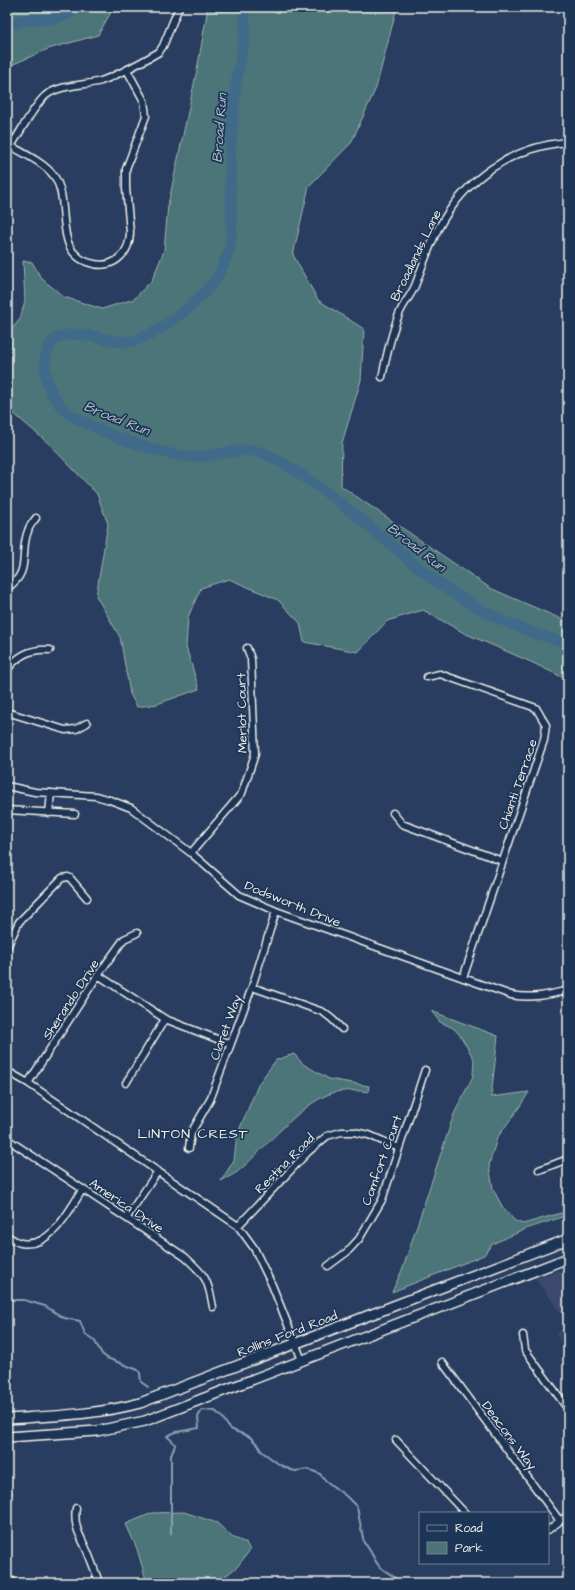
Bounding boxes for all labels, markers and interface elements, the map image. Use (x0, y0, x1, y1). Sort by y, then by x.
water label: Broad Run (208, 92, 232, 163)
street label: Broadlands Lane (386, 207, 446, 304)
water label: Broad Run (81, 397, 154, 442)
water label: Broad Run (383, 518, 451, 578)
street label: Merlot Court (232, 672, 252, 753)
street label: Chianti Terrace (494, 737, 542, 832)
street label: Dodsworth Drive (242, 876, 343, 931)
street label: Sherando Drive (38, 956, 104, 1043)
street label: Claret Way (206, 992, 247, 1063)
street label: Comfort Court (357, 1112, 407, 1208)
district label: LINTON CREST (138, 1124, 248, 1144)
street label: Restina Road (251, 1129, 319, 1198)
street label: America Drive (86, 1174, 167, 1237)
street label: Rollins Ford Road (235, 1306, 340, 1361)
street label: Deacons Way (477, 1398, 541, 1474)
legend (419, 1512, 549, 1564)
text: Road (455, 1520, 483, 1537)
text: Park (455, 1540, 483, 1557)

